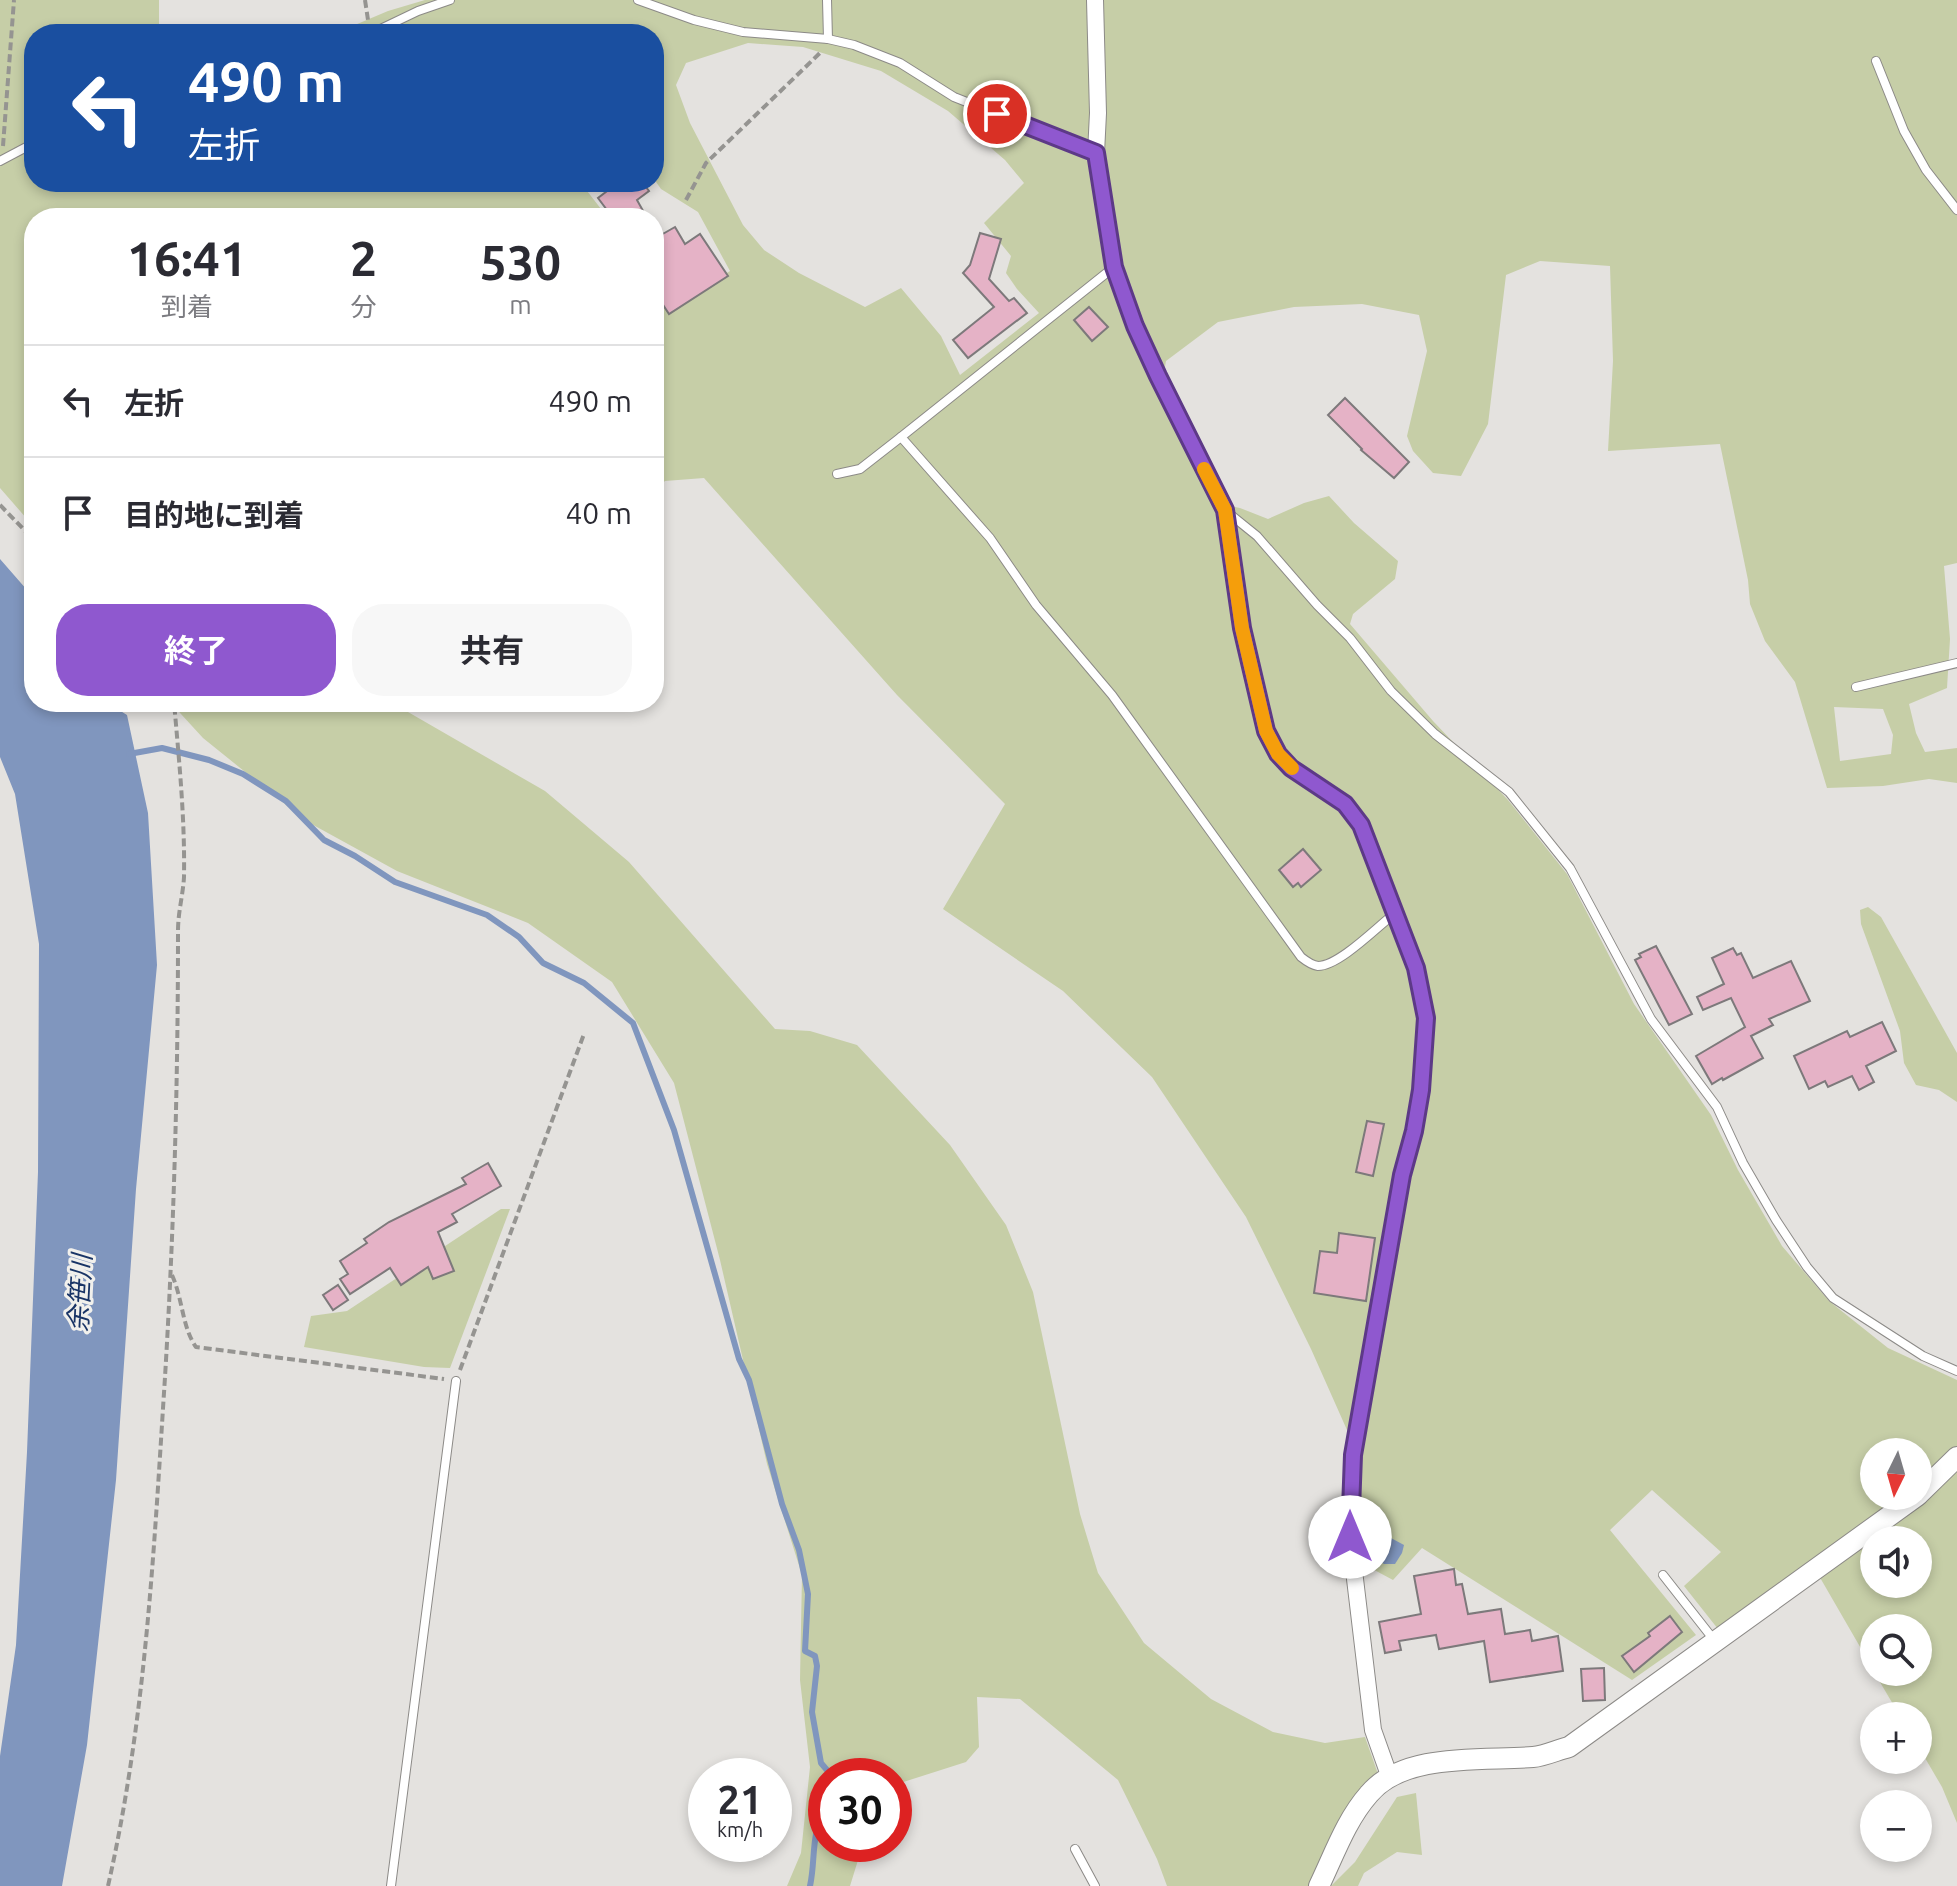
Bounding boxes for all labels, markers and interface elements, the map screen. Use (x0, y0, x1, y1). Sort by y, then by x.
text: 490 m (188, 50, 344, 113)
icon: left (56, 56, 160, 160)
pin (963, 80, 1031, 148)
icon: arrive (975, 92, 1019, 136)
text: 左折 (188, 124, 260, 165)
text: 16:41 (127, 231, 247, 285)
text: 2 (350, 231, 377, 285)
text: 530 (480, 235, 561, 289)
text: m (509, 290, 532, 319)
text: 到着 (161, 292, 213, 321)
text: 分 (350, 292, 376, 321)
icon: left (56, 379, 100, 423)
text: 490 m (548, 384, 632, 418)
text: 左折 (124, 386, 184, 420)
icon: arrive (56, 491, 100, 535)
text: 40 m (565, 496, 632, 530)
text: 目的地に到着 (124, 498, 304, 532)
button: 終了 (56, 604, 336, 696)
button: 共有 (352, 604, 632, 696)
water label: 余笹川 (63, 1250, 96, 1333)
north arrow (1860, 1438, 1932, 1510)
map controls (1860, 1438, 1932, 1862)
position arrow (1308, 1495, 1392, 1579)
button: sound (1860, 1526, 1932, 1598)
button: search (1860, 1614, 1932, 1686)
button: + (1860, 1702, 1932, 1774)
speed limit sign: 30 (808, 1758, 912, 1862)
text: 21 (717, 1777, 763, 1822)
button: − (1860, 1790, 1932, 1862)
text: km/h (717, 1818, 763, 1841)

